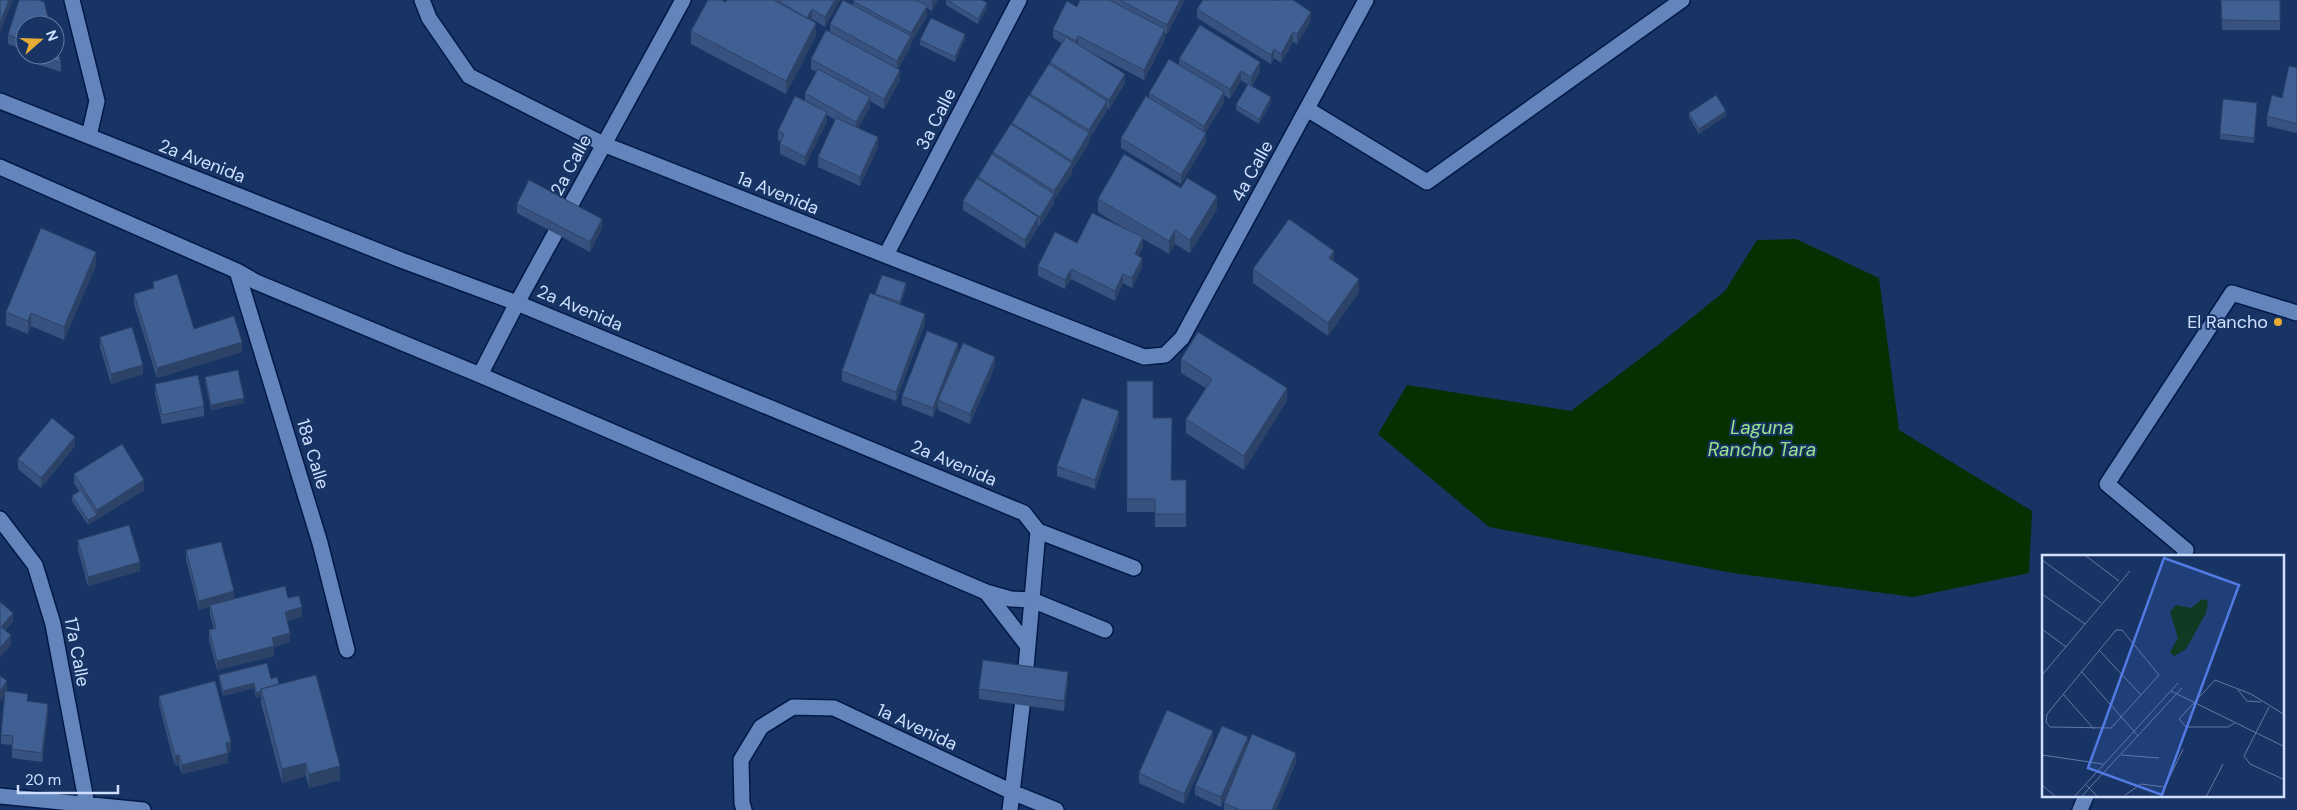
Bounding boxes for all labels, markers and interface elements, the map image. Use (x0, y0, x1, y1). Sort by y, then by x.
north arrow (15, 15, 65, 65)
text: N (42, 28, 62, 43)
street label: 3a Calle (910, 84, 962, 154)
street label: 2a Calle (545, 130, 597, 200)
street label: 2a Avenida (155, 133, 249, 189)
street label: 4a Calle (1225, 136, 1279, 206)
street label: 1a Avenida (734, 166, 822, 220)
street label: 2a Avenida (533, 279, 627, 337)
place label: El Rancho (2187, 310, 2268, 334)
marker: El Rancho (2272, 316, 2284, 328)
water label: Laguna Rancho Tara (1708, 415, 1816, 462)
street label: 18a Calle (291, 416, 335, 492)
street label: 2a Avenida (907, 434, 1001, 492)
inset map (2042, 555, 2284, 798)
street label: 17a Calle (59, 615, 95, 689)
street label: 1a Avenida (873, 698, 961, 756)
scale bar (18, 762, 118, 794)
text: 20 m (25, 770, 61, 790)

